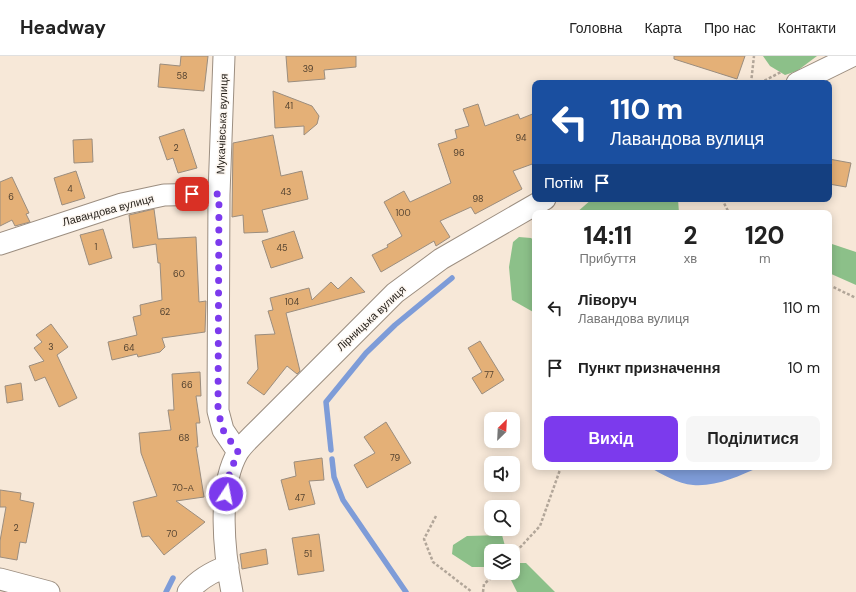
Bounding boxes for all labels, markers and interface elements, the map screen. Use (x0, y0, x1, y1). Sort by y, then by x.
text: Headway (20, 15, 106, 40)
text: Головна (569, 19, 622, 37)
text: Карта (644, 19, 682, 37)
text: Про нас (704, 19, 756, 37)
text: Контакти (778, 19, 836, 37)
house number: 39 (303, 63, 314, 75)
house number: 58 (177, 70, 187, 82)
street label: Мукачівська вулиця (213, 73, 231, 175)
text: 110 m (610, 91, 683, 128)
icon: left (544, 96, 596, 148)
house number: 41 (285, 100, 293, 112)
text: Лавандова вулиця (610, 127, 764, 151)
house number: 94 (515, 132, 527, 144)
house number: 2 (173, 142, 179, 154)
house number: 96 (453, 147, 465, 159)
icon: arrive (591, 172, 613, 194)
text: Потім (544, 173, 583, 193)
pin (175, 177, 209, 211)
house number: 4 (67, 183, 73, 195)
icon: arrive (181, 183, 203, 205)
house number: 43 (281, 186, 291, 198)
house number: 6 (8, 191, 14, 203)
street label: Лавандова вулиця (61, 191, 155, 229)
house number: 98 (473, 193, 483, 205)
house number: 100 (395, 207, 411, 219)
text: 14:11 (583, 220, 632, 251)
text: 2 (683, 220, 697, 251)
text: 120 (745, 220, 784, 251)
house number: 1 (95, 241, 98, 253)
house number: 45 (277, 242, 287, 254)
text: Прибуття (580, 250, 636, 267)
text: хв (684, 250, 697, 267)
text: m (759, 250, 770, 267)
house number: 60 (173, 268, 185, 280)
street label: Лірницька вулиця (333, 282, 409, 354)
text: Ліворуч (578, 290, 637, 310)
house number: 104 (285, 296, 300, 308)
icon: left (544, 297, 566, 319)
text: 110 m (783, 298, 820, 318)
house number: 62 (160, 306, 170, 318)
text: Лавандова вулиця (578, 310, 689, 327)
house number: 3 (48, 341, 54, 353)
house number: 64 (123, 342, 135, 354)
icon: arrive (544, 357, 566, 379)
text: Пункт призначення (578, 358, 720, 378)
text: 10 m (788, 358, 820, 378)
house number: 77 (484, 369, 494, 381)
house number: 66 (181, 379, 193, 391)
north arrow (484, 412, 520, 448)
map controls (484, 412, 520, 580)
button: Вихід (544, 416, 678, 462)
button: Поділитися (686, 416, 820, 462)
house number: 68 (178, 432, 190, 444)
house number: 79 (390, 452, 400, 464)
button: sound (484, 456, 520, 492)
position arrow (205, 473, 247, 515)
house number: 70-А (172, 482, 194, 494)
house number: 47 (295, 492, 305, 504)
button: search (484, 500, 520, 536)
house number: 2 (13, 522, 19, 534)
house number: 70 (167, 528, 177, 540)
button: layers (484, 544, 520, 580)
house number: 51 (304, 548, 312, 560)

